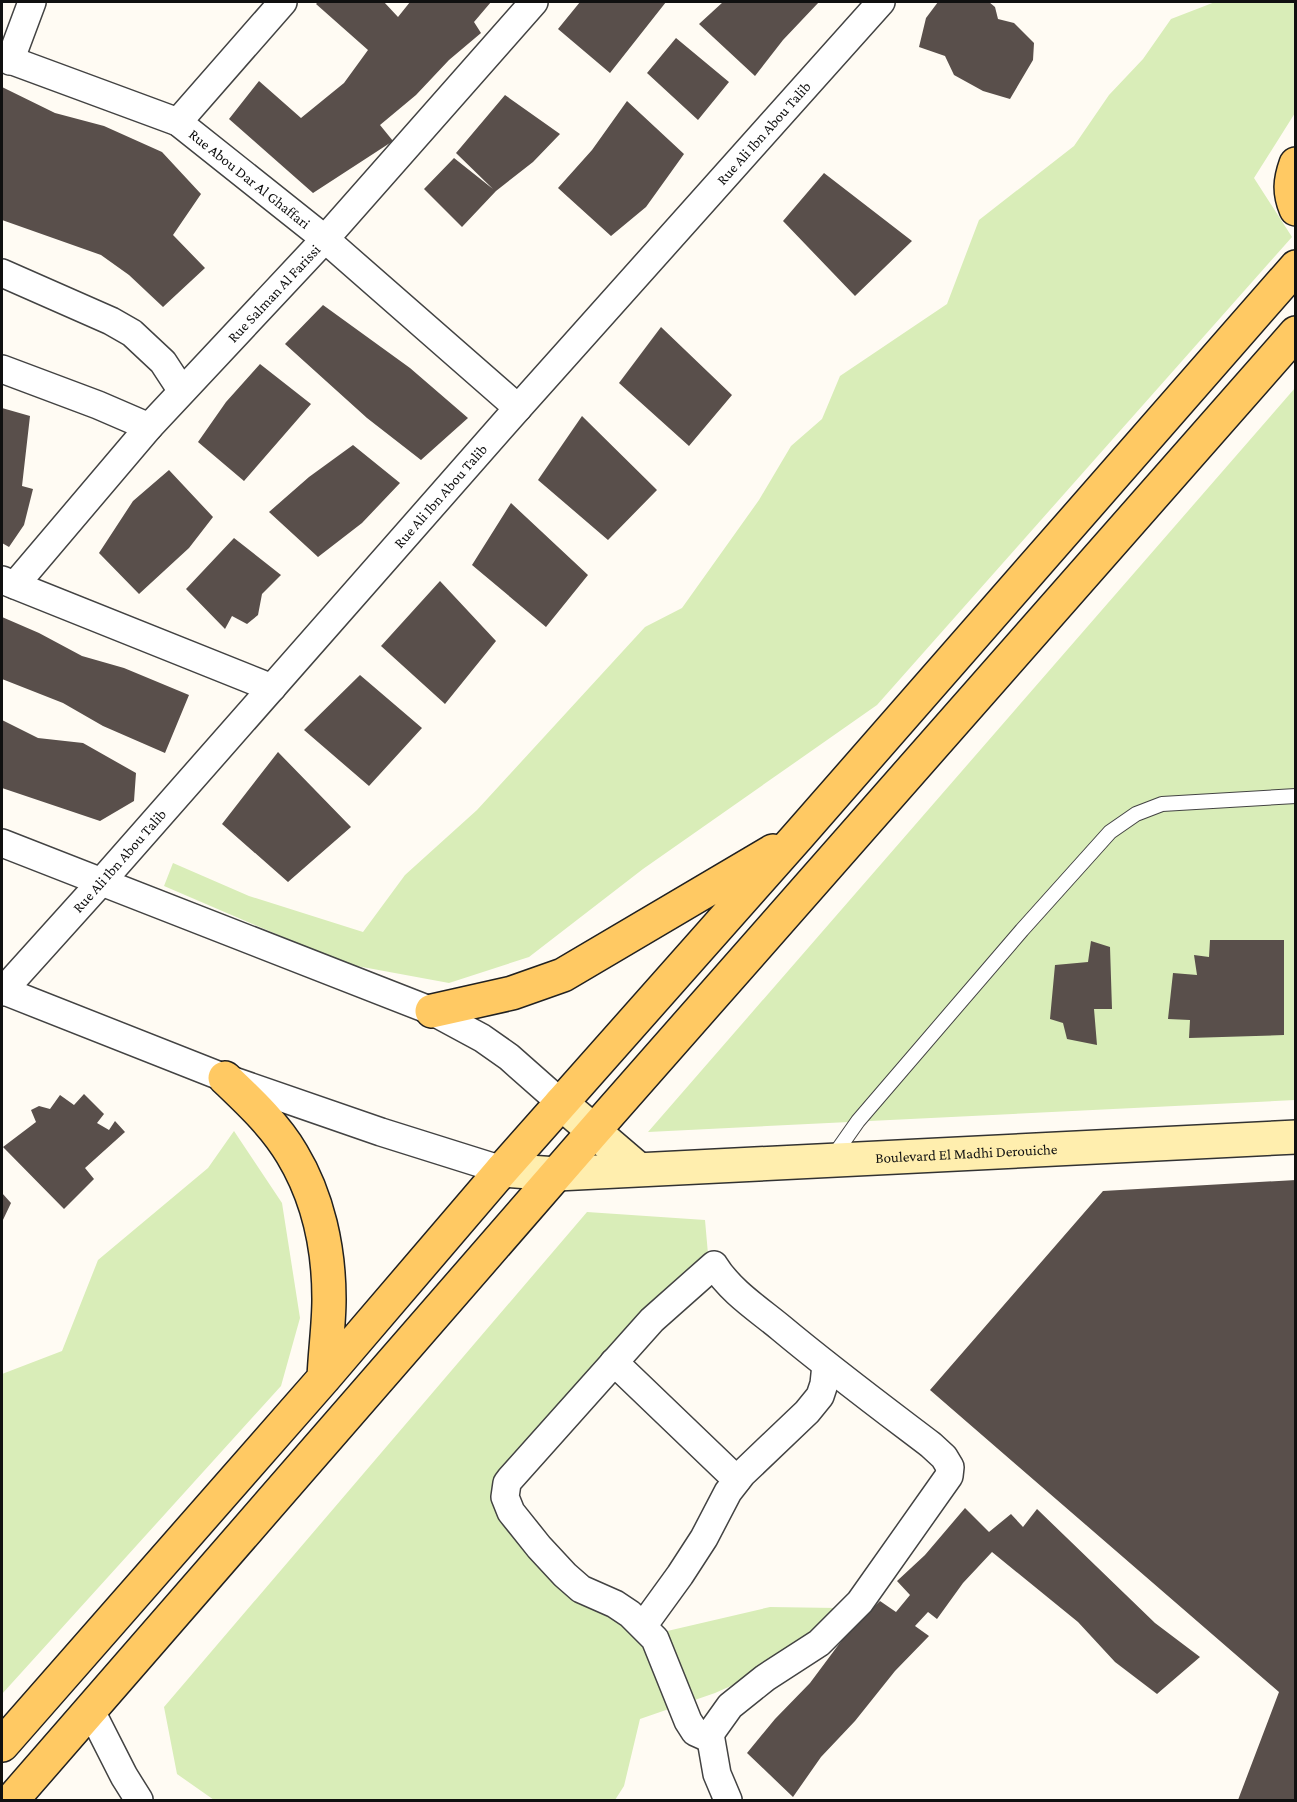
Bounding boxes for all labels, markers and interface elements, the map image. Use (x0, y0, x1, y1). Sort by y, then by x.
street label: Rue Ali Ibn Abou Talib (714, 78, 814, 188)
street label: Rue Abou Dar Al Ghaffari (186, 126, 313, 232)
street label: Rue Salman Al Farissi (224, 241, 323, 346)
street label: Rue Ali Ibn Abou Talib (391, 441, 490, 551)
street label: Rue Ali Ibn Abou Talib (70, 806, 170, 916)
street label: Boulevard El Madhi Derouiche (875, 1141, 1058, 1166)

